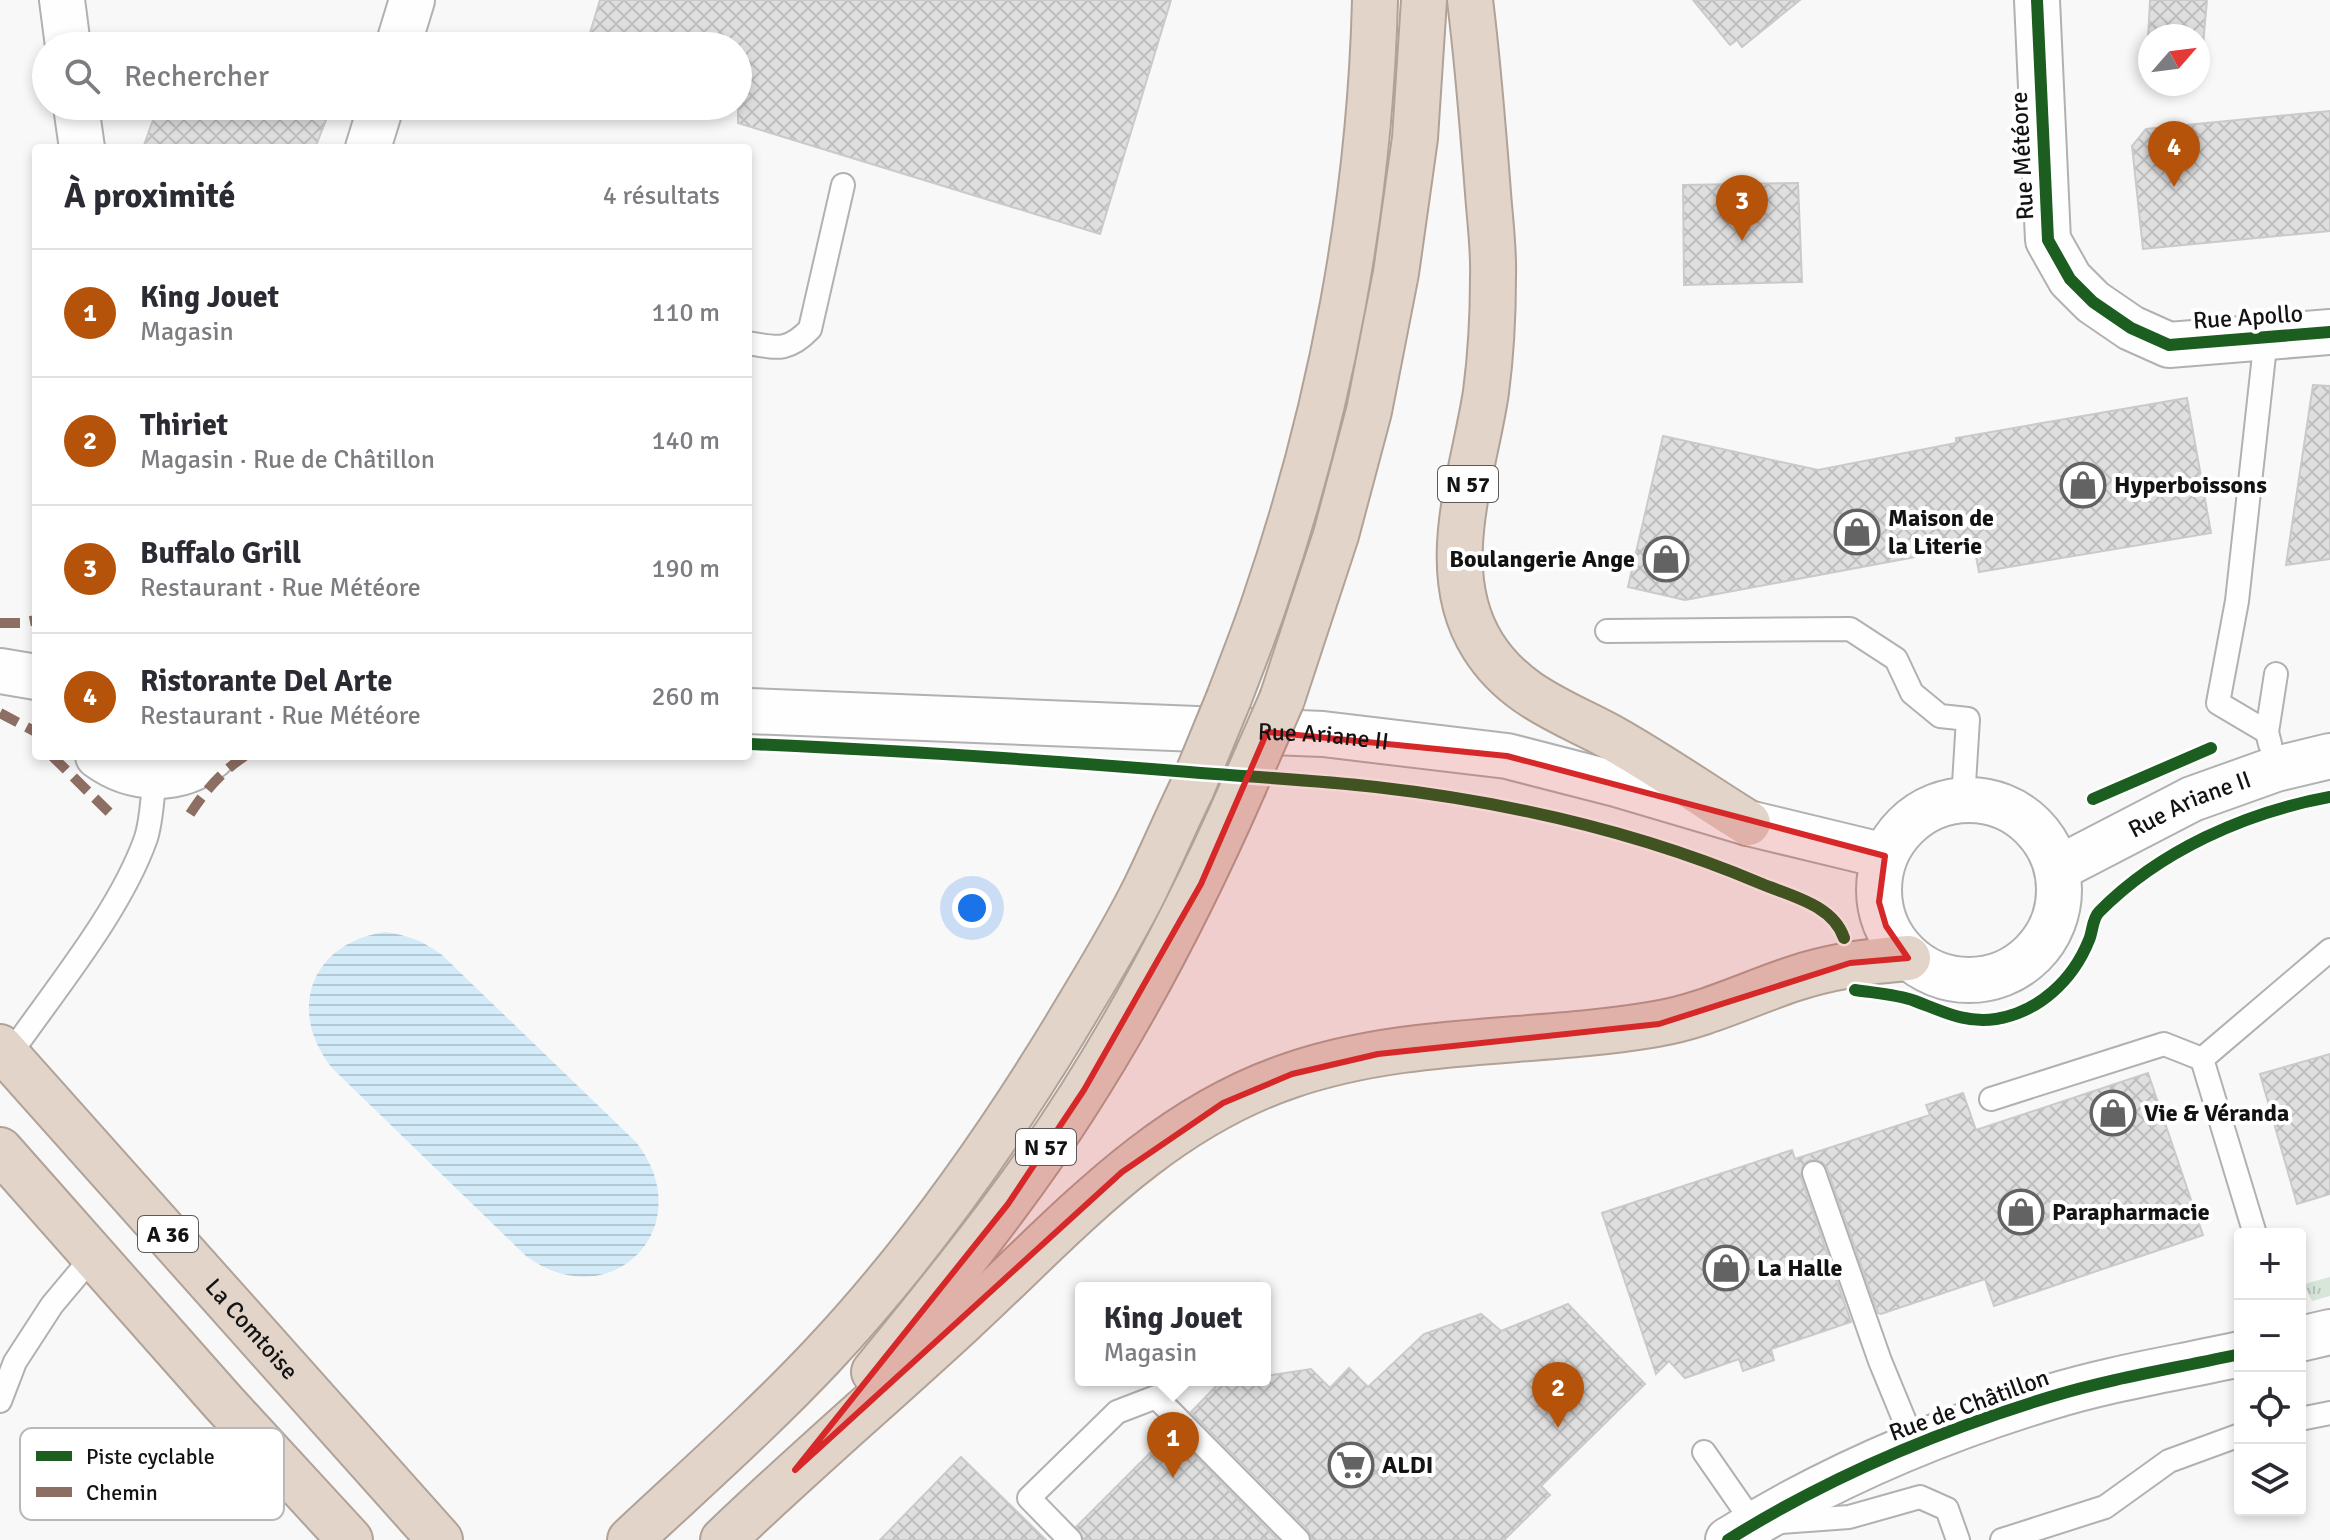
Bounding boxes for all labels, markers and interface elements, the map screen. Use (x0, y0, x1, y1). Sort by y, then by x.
north arrow (2138, 24, 2210, 96)
search box (32, 32, 752, 120)
icon: search (60, 54, 104, 98)
text: Rechercher (124, 58, 269, 95)
street label: Rue Météore (2004, 91, 2040, 221)
pin: 4 (2148, 121, 2200, 187)
text: À proximité (64, 175, 235, 217)
pin: 3 (1716, 175, 1768, 241)
text: 4 résultats (603, 180, 720, 212)
text: King Jouet (140, 279, 279, 316)
text: 1 (83, 297, 97, 329)
text: 110 m (651, 297, 720, 329)
street label: Rue Apollo (2192, 298, 2304, 336)
text: Magasin (140, 316, 234, 348)
text: Thiriet (140, 407, 228, 444)
text: 2 (83, 425, 97, 457)
text: 140 m (651, 425, 720, 457)
text: Magasin · Rue de Châtillon (140, 444, 435, 476)
shop icon: Hyperboissons (2059, 461, 2107, 509)
road number: N 57 (1438, 466, 1498, 502)
place label: Hyperboissons (2114, 470, 2267, 500)
place label: Maison de la Literie (1888, 503, 1994, 561)
shop icon: Maison de la Literie (1833, 508, 1881, 556)
text: Buffalo Grill (140, 535, 301, 572)
shop icon: Boulangerie Ange (1642, 535, 1690, 583)
place label: Boulangerie Ange (1449, 544, 1635, 574)
text: 3 (83, 553, 97, 585)
text: 190 m (651, 553, 720, 585)
text: Restaurant · Rue Météore (140, 572, 421, 604)
text: Ristorante Del Arte (140, 663, 392, 700)
text: 4 (83, 681, 97, 713)
text: 260 m (651, 681, 720, 713)
text: Restaurant · Rue Météore (140, 700, 421, 732)
street label: Rue Ariane II (1257, 716, 1391, 757)
street label: Rue Ariane II (2123, 764, 2255, 844)
your location (952, 888, 992, 928)
shop icon: Vie & Véranda (2089, 1089, 2137, 1137)
place label: Vie & Véranda (2144, 1098, 2289, 1128)
road number: N 57 (1016, 1129, 1076, 1165)
shop icon: Parapharmacie (1997, 1188, 2045, 1236)
place label: Parapharmacie (2052, 1197, 2210, 1227)
road number: A 36 (138, 1216, 198, 1252)
map controls (2234, 1228, 2306, 1516)
button: + (2234, 1228, 2306, 1300)
shop icon: La Halle (1702, 1244, 1750, 1292)
place label: La Halle (1757, 1253, 1842, 1283)
street label: La Comtoise (199, 1272, 305, 1386)
popup (1075, 1282, 1271, 1386)
text: King Jouet (1104, 1300, 1242, 1337)
button: − (2234, 1300, 2306, 1372)
text: Magasin (1104, 1337, 1197, 1369)
pin: 2 (1532, 1362, 1584, 1428)
street label: Rue de Châtillon (1885, 1362, 2053, 1448)
button: locate (2234, 1372, 2306, 1444)
pin: 1 (1147, 1412, 1199, 1478)
legend (20, 1428, 284, 1520)
supermarket icon: ALDI (1327, 1441, 1375, 1489)
text: Piste cyclable (86, 1443, 215, 1470)
button: layers (2234, 1444, 2306, 1516)
place label: ALDI (1382, 1450, 1433, 1480)
text: Chemin (86, 1479, 158, 1506)

